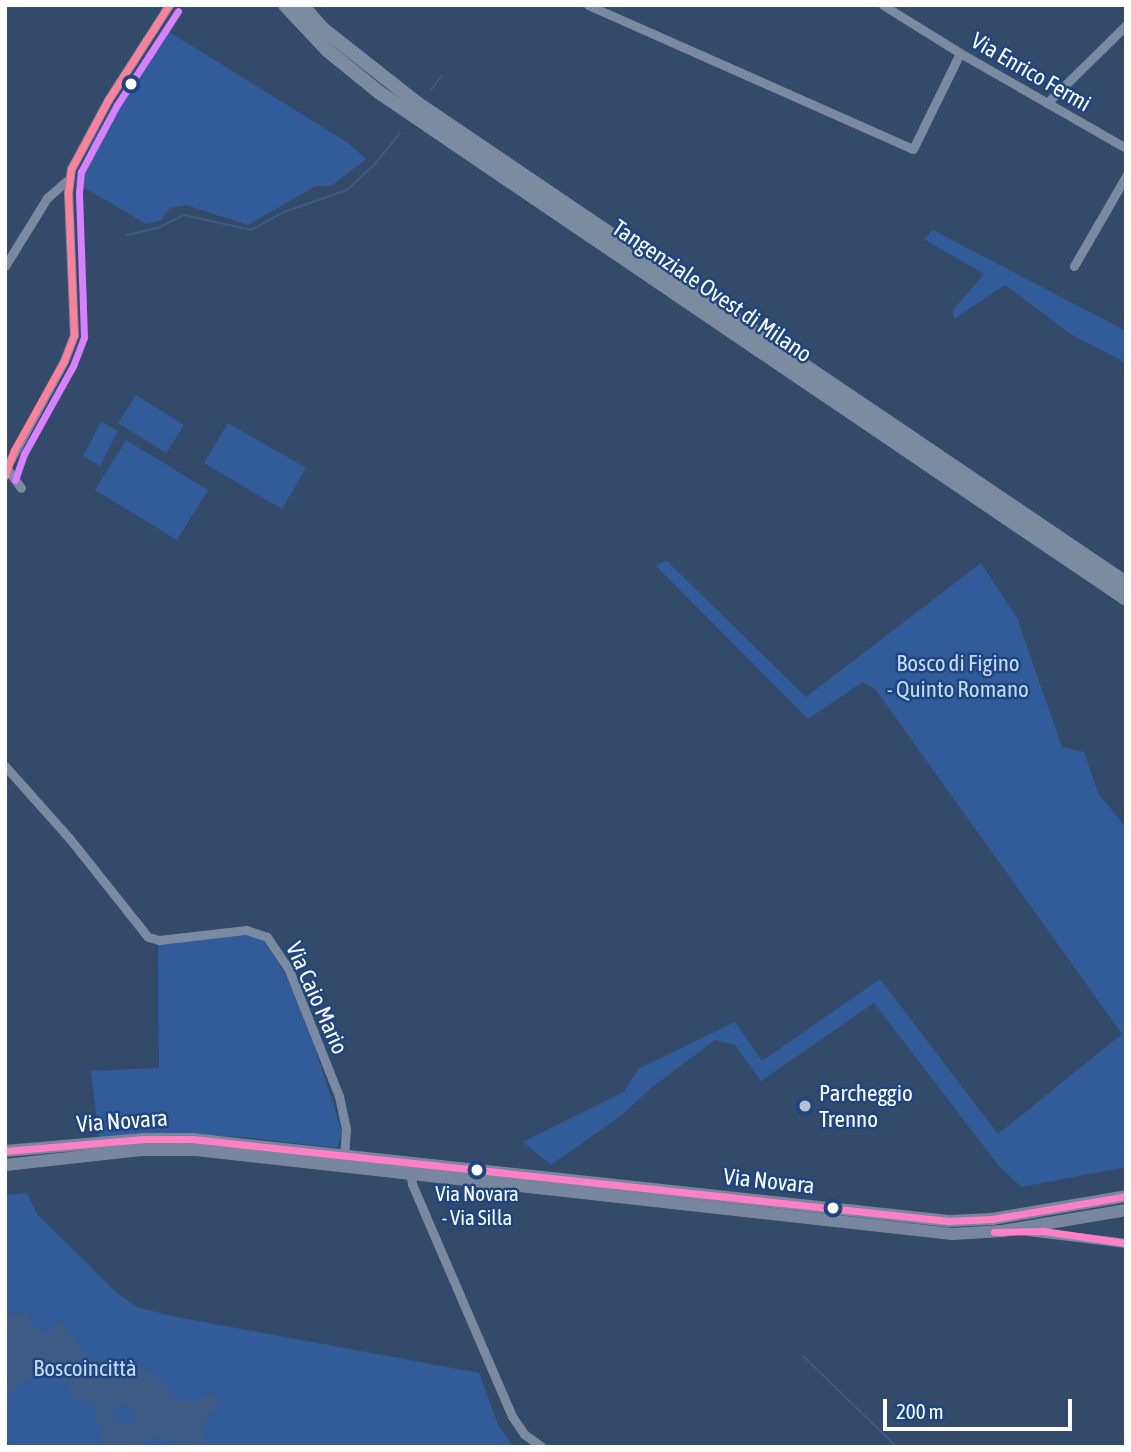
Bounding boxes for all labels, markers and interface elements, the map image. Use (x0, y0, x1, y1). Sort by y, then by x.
street label: Via Enrico Fermi (966, 27, 1096, 117)
unlabelled marker (124, 77, 138, 91)
street label: Tangenziale Ovest di Milano (607, 214, 817, 368)
park label: Bosco di Figino - Quinto Romano (887, 649, 1029, 703)
street label: Via Caio Mario (280, 938, 354, 1058)
place label: Parcheggio Trenno (819, 1079, 913, 1133)
marker: Parcheggio Trenno (797, 1098, 813, 1114)
street label: Via Novara (75, 1104, 169, 1138)
street label: Via Novara (722, 1162, 816, 1200)
marker: Via Novara - Via Silla (470, 1163, 484, 1177)
place label: Via Novara - Via Silla (435, 1180, 519, 1230)
unlabelled marker (826, 1201, 840, 1215)
park label: Boscoincittà (33, 1354, 137, 1382)
scale bar (886, 1386, 1075, 1430)
text: 200 m (896, 1399, 944, 1423)

